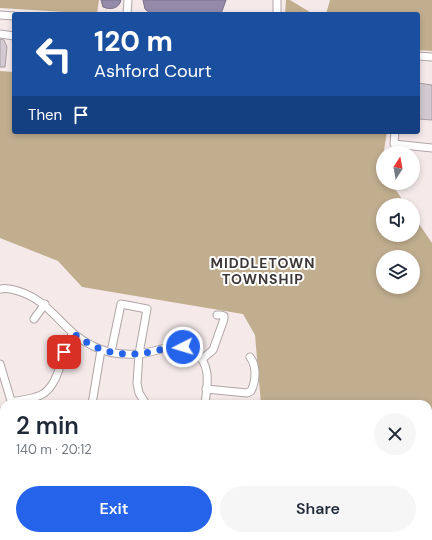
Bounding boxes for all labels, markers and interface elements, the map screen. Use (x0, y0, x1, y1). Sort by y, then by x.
text: 120 m (94, 23, 173, 60)
icon: left (28, 28, 80, 80)
text: Ashford Court (94, 59, 212, 83)
icon: arrive (70, 104, 92, 126)
text: Then (28, 105, 62, 125)
north arrow (376, 146, 420, 190)
map controls (376, 146, 420, 294)
button: sound (376, 198, 420, 242)
button: layers (376, 250, 420, 294)
district label: MIDDLETOWN TOWNSHIP (210, 254, 316, 288)
position arrow (162, 326, 204, 368)
pin (47, 335, 81, 369)
icon: arrive (53, 341, 75, 363)
text: 2 min (16, 410, 79, 441)
button: close (374, 413, 416, 455)
text: 140 m · 20:12 (16, 441, 92, 458)
button: Exit (16, 486, 212, 532)
button: Share (220, 486, 416, 532)

